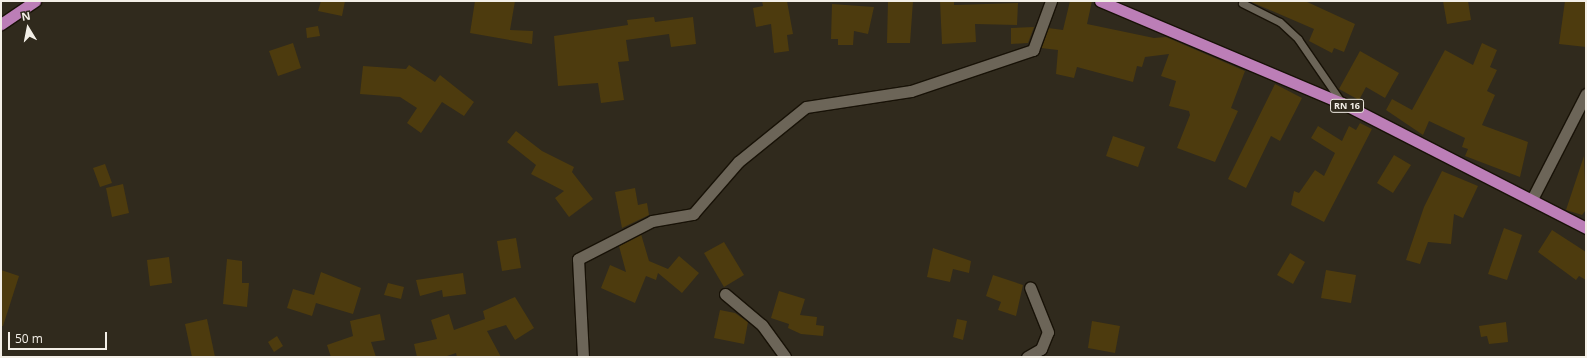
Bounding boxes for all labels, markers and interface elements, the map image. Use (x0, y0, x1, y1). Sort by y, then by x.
north arrow (8, 8, 48, 48)
text: N (20, 8, 32, 24)
road number: RN 16 (1330, 99, 1364, 113)
scale bar (10, 324, 109, 350)
text: 50 m (15, 330, 43, 347)

